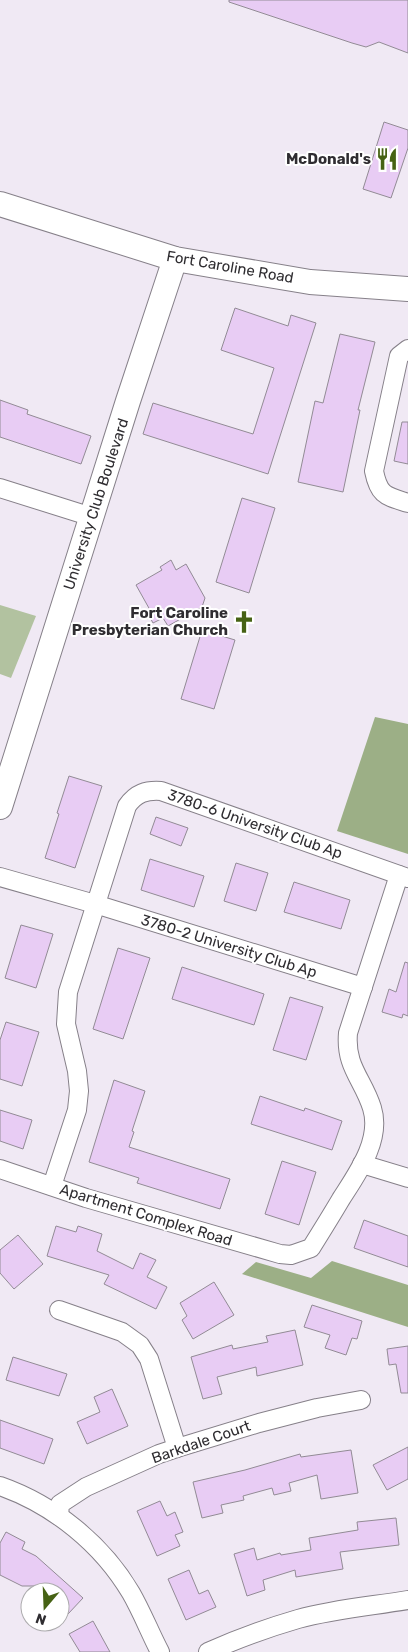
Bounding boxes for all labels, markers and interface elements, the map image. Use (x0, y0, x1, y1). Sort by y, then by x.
restaurant icon: McDonald's (374, 146, 400, 172)
place label: McDonald's (286, 150, 371, 168)
street label: Fort Caroline Road (165, 247, 295, 287)
street label: University Club Boulevard (60, 416, 132, 592)
place label: Fort Caroline Presbyterian Church (72, 604, 228, 639)
church icon: Fort Caroline Presbyterian Church (231, 609, 257, 635)
street label: 3780-6 University Club Ap (165, 786, 345, 862)
street label: 3780-2 University Club Ap (139, 911, 319, 981)
street label: Apartment Complex Road (58, 1180, 234, 1250)
street label: Barkdale Court (149, 1417, 253, 1467)
north arrow (20, 1582, 70, 1632)
text: N (33, 1609, 48, 1628)

